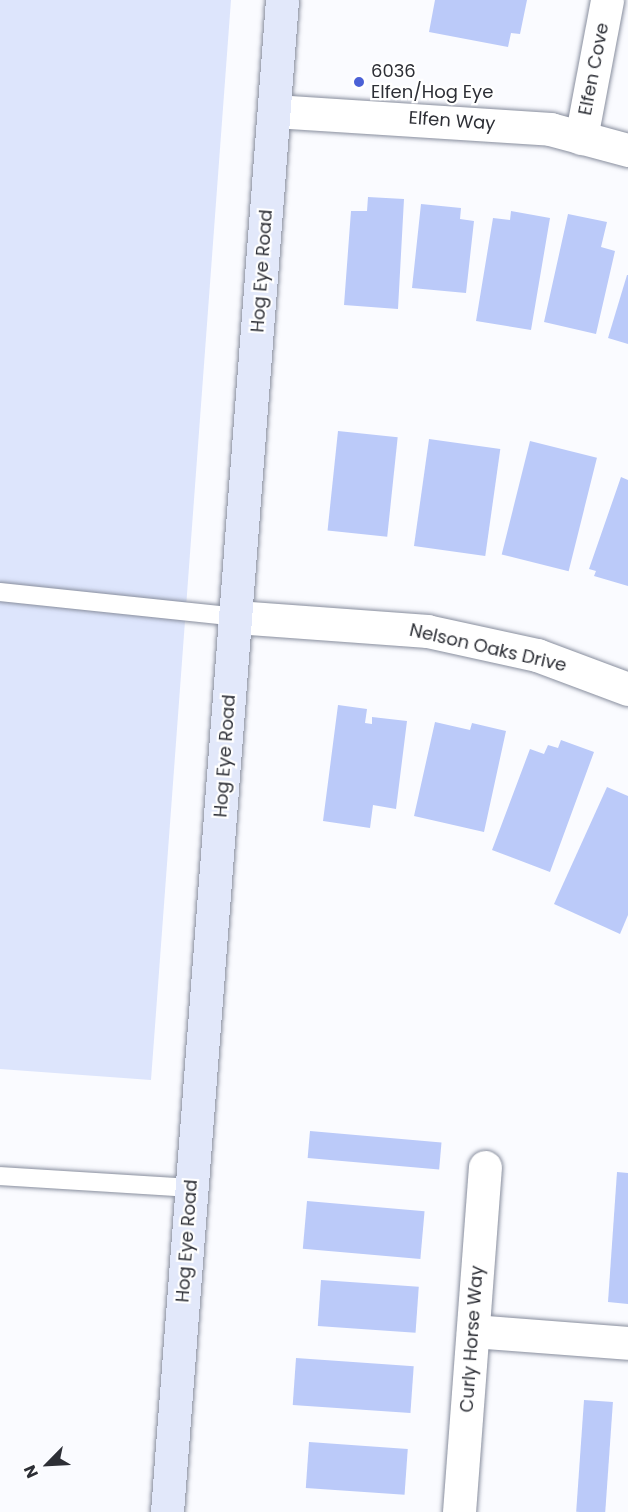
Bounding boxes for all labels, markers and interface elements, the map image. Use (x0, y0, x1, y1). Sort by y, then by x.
street label: Elfen Cove (574, 21, 614, 117)
place label: 6036 Elfen/Hog Eye (371, 61, 493, 104)
marker: 6036 Elfen/Hog Eye (352, 75, 366, 89)
street label: Elfen Way (408, 107, 496, 135)
street label: Hog Eye Road (247, 209, 277, 333)
street label: Nelson Oaks Drive (407, 619, 569, 677)
street label: Hog Eye Road (210, 694, 240, 818)
street label: Hog Eye Road (172, 1179, 202, 1303)
street label: Curly Horse Way (456, 1265, 488, 1413)
north arrow (18, 1434, 78, 1494)
text: N (18, 1461, 44, 1482)

